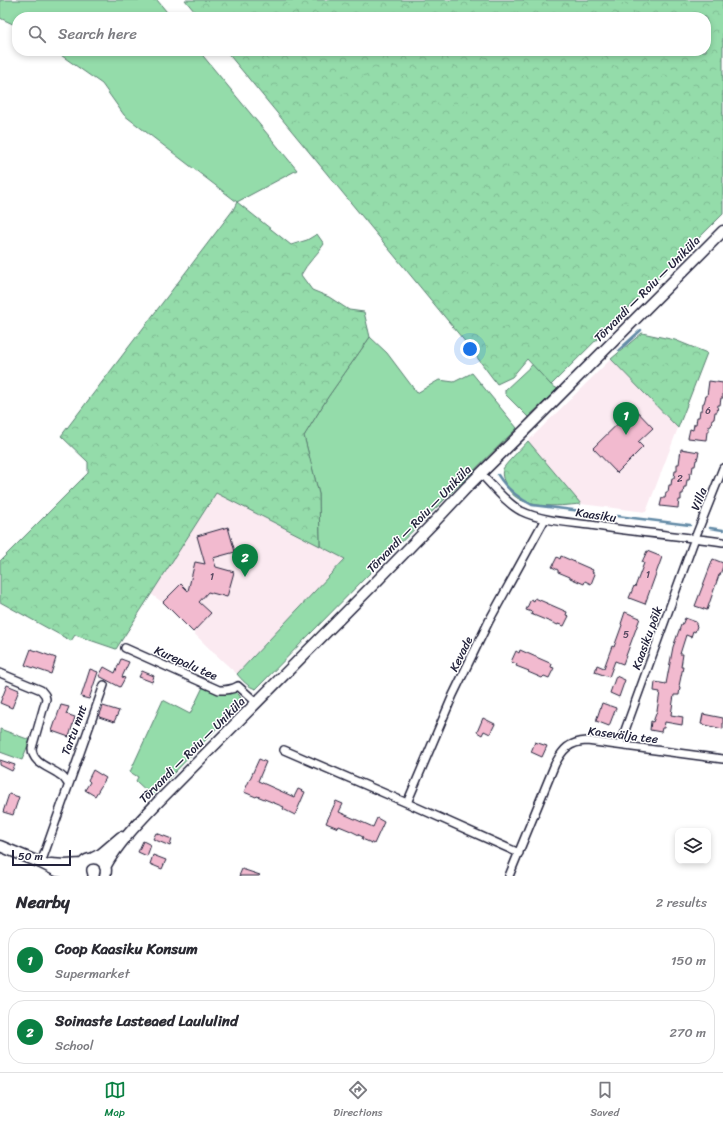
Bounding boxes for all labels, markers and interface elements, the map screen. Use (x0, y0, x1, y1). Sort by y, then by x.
search box (12, 12, 711, 56)
text: Search here (58, 21, 137, 47)
icon: search (26, 23, 48, 45)
street label: Tõrvandi — Roiu — Uniküla (588, 230, 706, 348)
your location (460, 339, 480, 359)
pin: 1 (613, 402, 639, 435)
house number: 6 (705, 402, 711, 420)
street label: Tõrvandi — Roiu — Uniküla (361, 460, 477, 578)
house number: 2 (677, 470, 683, 488)
street label: Villa (684, 483, 714, 514)
street label: Kaasiku (574, 501, 618, 529)
pin: 2 (232, 544, 258, 577)
house number: 1 (646, 566, 650, 584)
house number: 1 (210, 568, 214, 586)
street label: Kaasiku põik (625, 603, 669, 673)
house number: 5 (623, 626, 629, 644)
street label: Kevade (443, 632, 479, 676)
street label: Kurepalu tee (151, 639, 221, 687)
street label: Tõrvandi — Roiu — Uniküla (133, 691, 251, 809)
street label: Tartu mnt (55, 702, 93, 758)
street label: Kasevälja tee (587, 720, 659, 750)
map controls (675, 828, 711, 864)
button: layers (675, 828, 711, 864)
text: 50 m (18, 847, 43, 866)
scale bar (12, 848, 71, 867)
text: Nearby (16, 887, 70, 917)
text: 2 results (656, 891, 707, 914)
text: Coop Kaasiku Konsum (55, 936, 198, 962)
text: 1 (27, 949, 33, 972)
text: 150 m (671, 949, 706, 972)
text: Supermarket (55, 962, 130, 985)
text: Soinaste Lasteaed Laululind (55, 1008, 238, 1034)
text: 2 (26, 1021, 34, 1044)
text: 270 m (669, 1021, 706, 1044)
text: School (55, 1034, 93, 1057)
tab: Map (104, 1079, 126, 1122)
tab: Directions (333, 1079, 383, 1122)
tab: Saved (590, 1079, 619, 1122)

